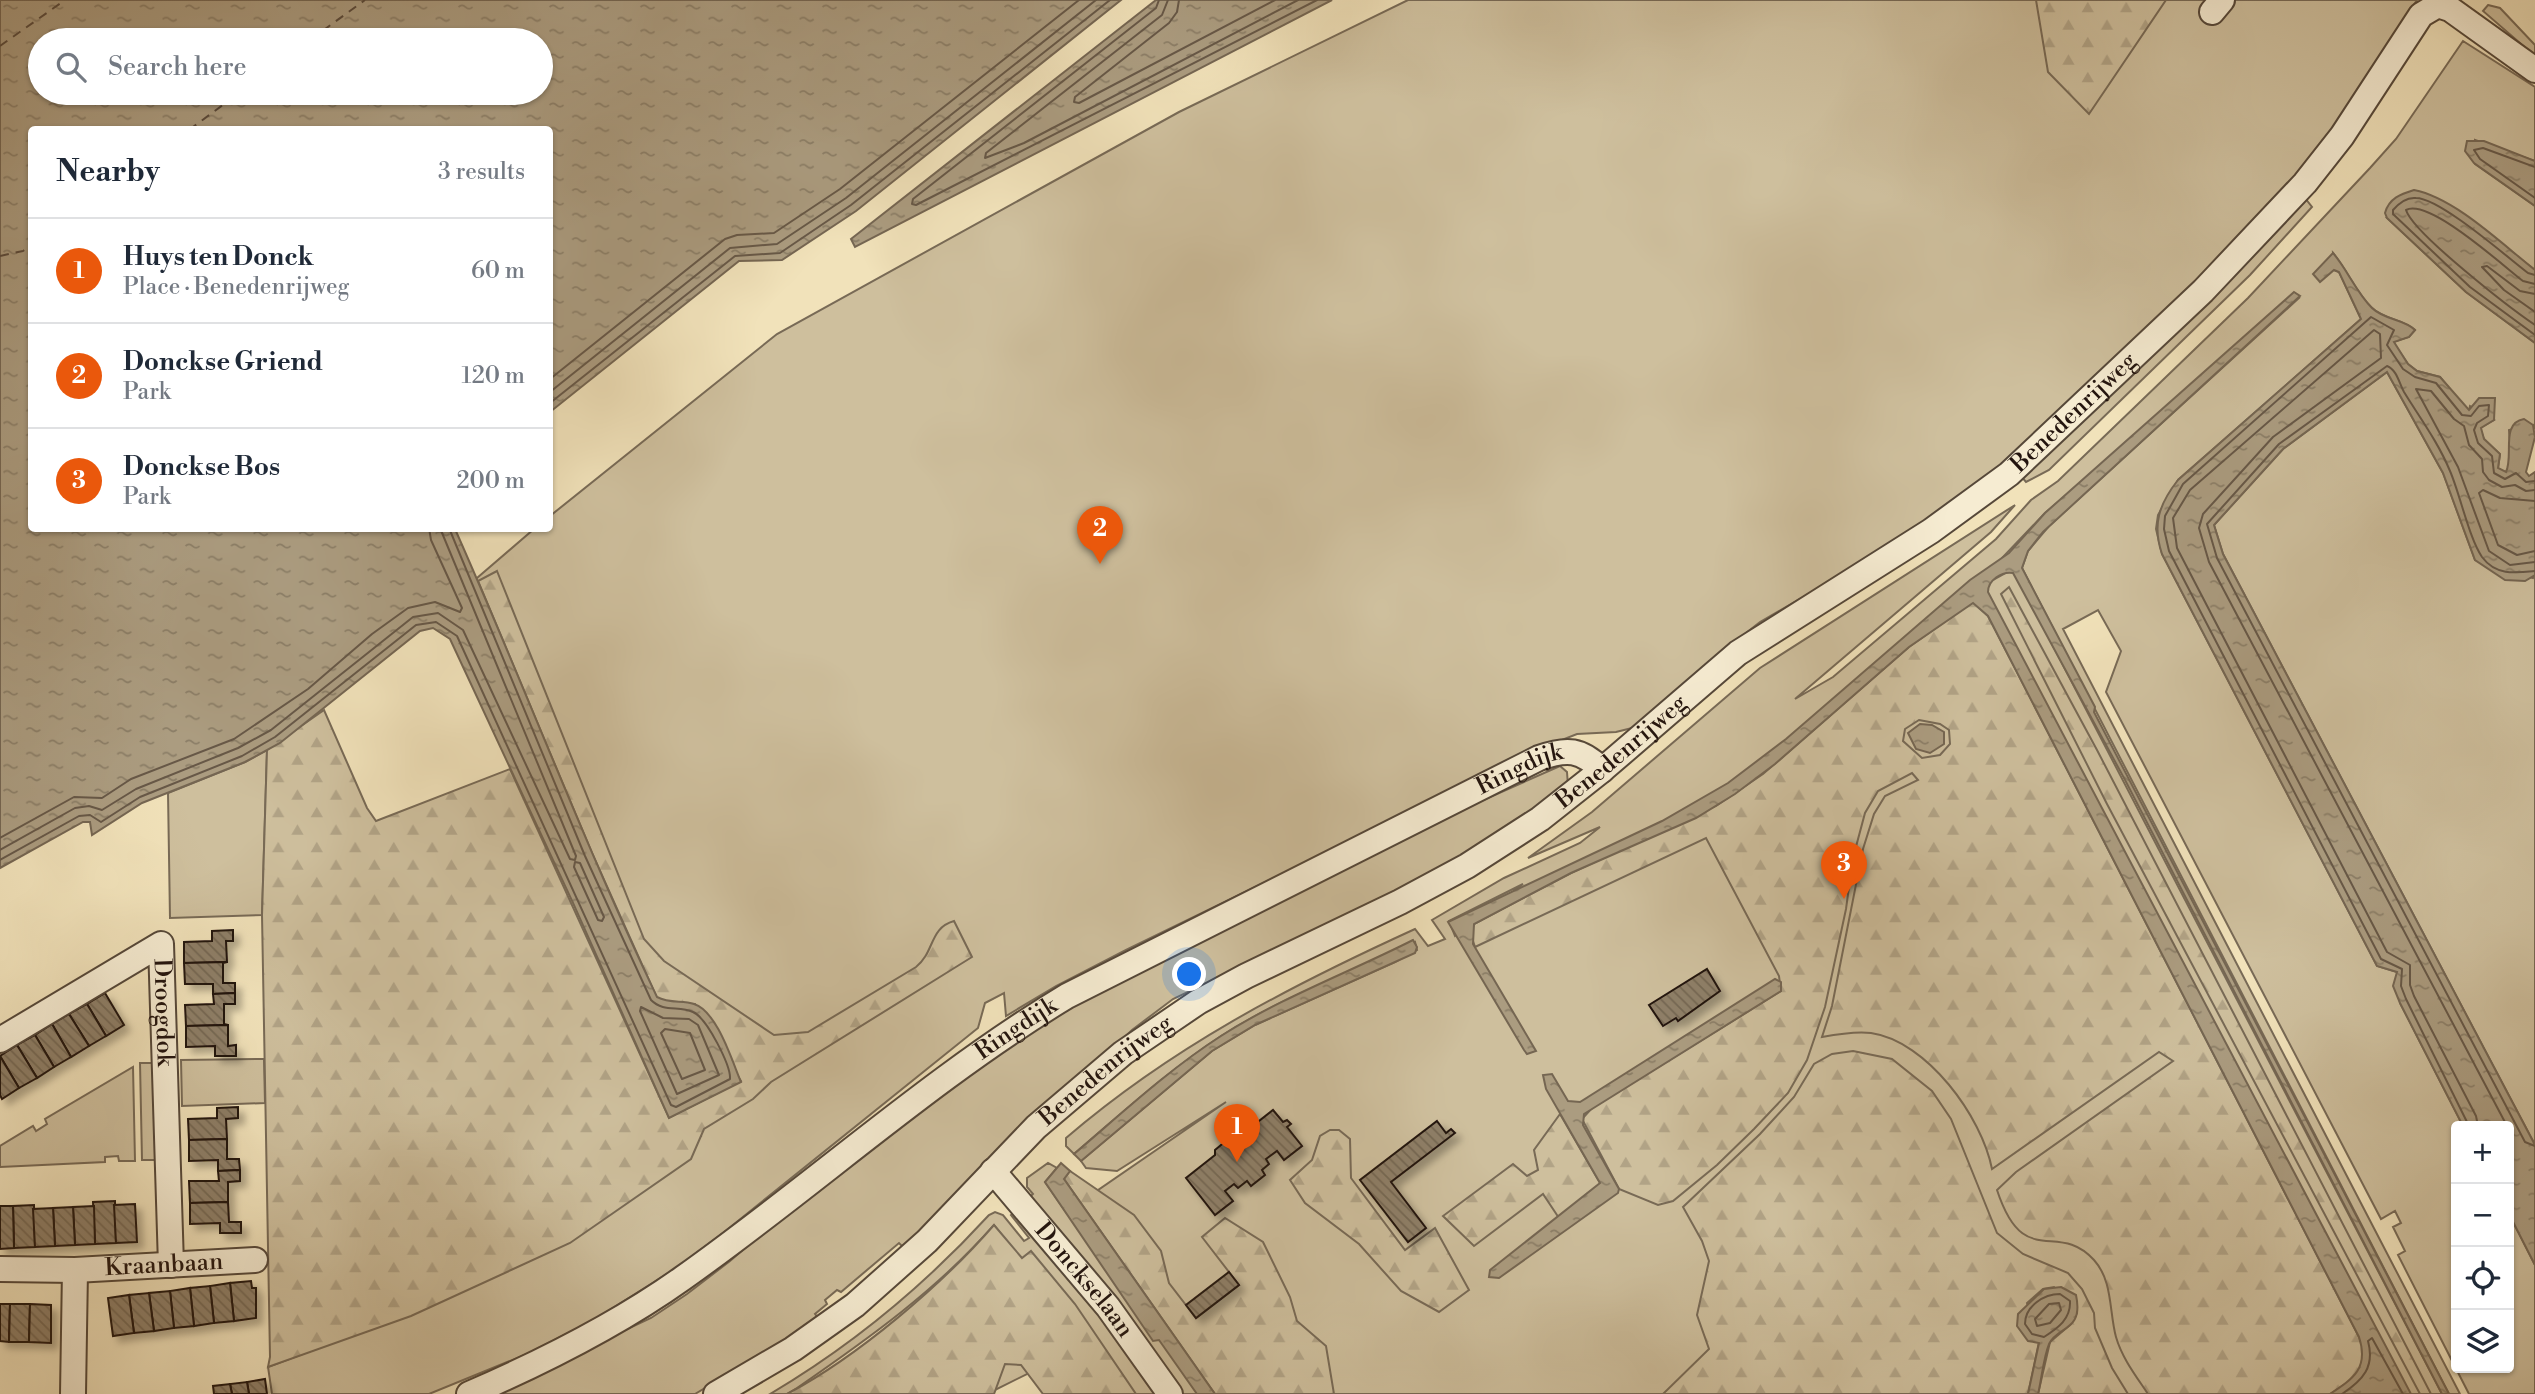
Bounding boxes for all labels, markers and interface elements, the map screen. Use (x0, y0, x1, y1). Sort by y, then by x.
search box (28, 28, 553, 105)
icon: search (52, 48, 90, 86)
text: Search here (108, 51, 247, 83)
text: Nearby (56, 153, 160, 191)
text: 3 results (438, 158, 525, 186)
text: Huys ten Donck (123, 241, 314, 273)
text: 1 (73, 257, 85, 285)
text: 60 m (471, 257, 525, 285)
text: Place · Benedenrijweg (123, 273, 350, 301)
text: Donckse Griend (123, 346, 323, 378)
street label: Benedenrijweg (2004, 346, 2144, 480)
text: 2 (72, 362, 86, 390)
text: 120 m (461, 362, 525, 390)
text: Park (123, 378, 171, 406)
text: Donckse Bos (123, 451, 280, 483)
text: 3 (72, 467, 86, 495)
text: 200 m (457, 467, 525, 495)
text: Park (123, 483, 171, 511)
pin: 2 (1077, 506, 1123, 564)
street label: Benedenrijweg (1549, 688, 1694, 816)
street label: Ringdijk (1471, 737, 1567, 802)
pin: 3 (1821, 841, 1867, 899)
your location (1172, 957, 1206, 991)
street label: Droogdok (146, 958, 180, 1068)
street label: Ringdijk (969, 990, 1064, 1067)
street label: Benedenrijweg (1032, 1008, 1179, 1134)
pin: 1 (1214, 1104, 1260, 1162)
map controls (2451, 1121, 2514, 1373)
button: + (2451, 1121, 2514, 1184)
button: − (2451, 1184, 2514, 1247)
street label: Donckselaan (1028, 1216, 1140, 1344)
street label: Kraanbaan (104, 1247, 224, 1283)
button: locate (2451, 1247, 2514, 1310)
button: layers (2451, 1310, 2514, 1373)

